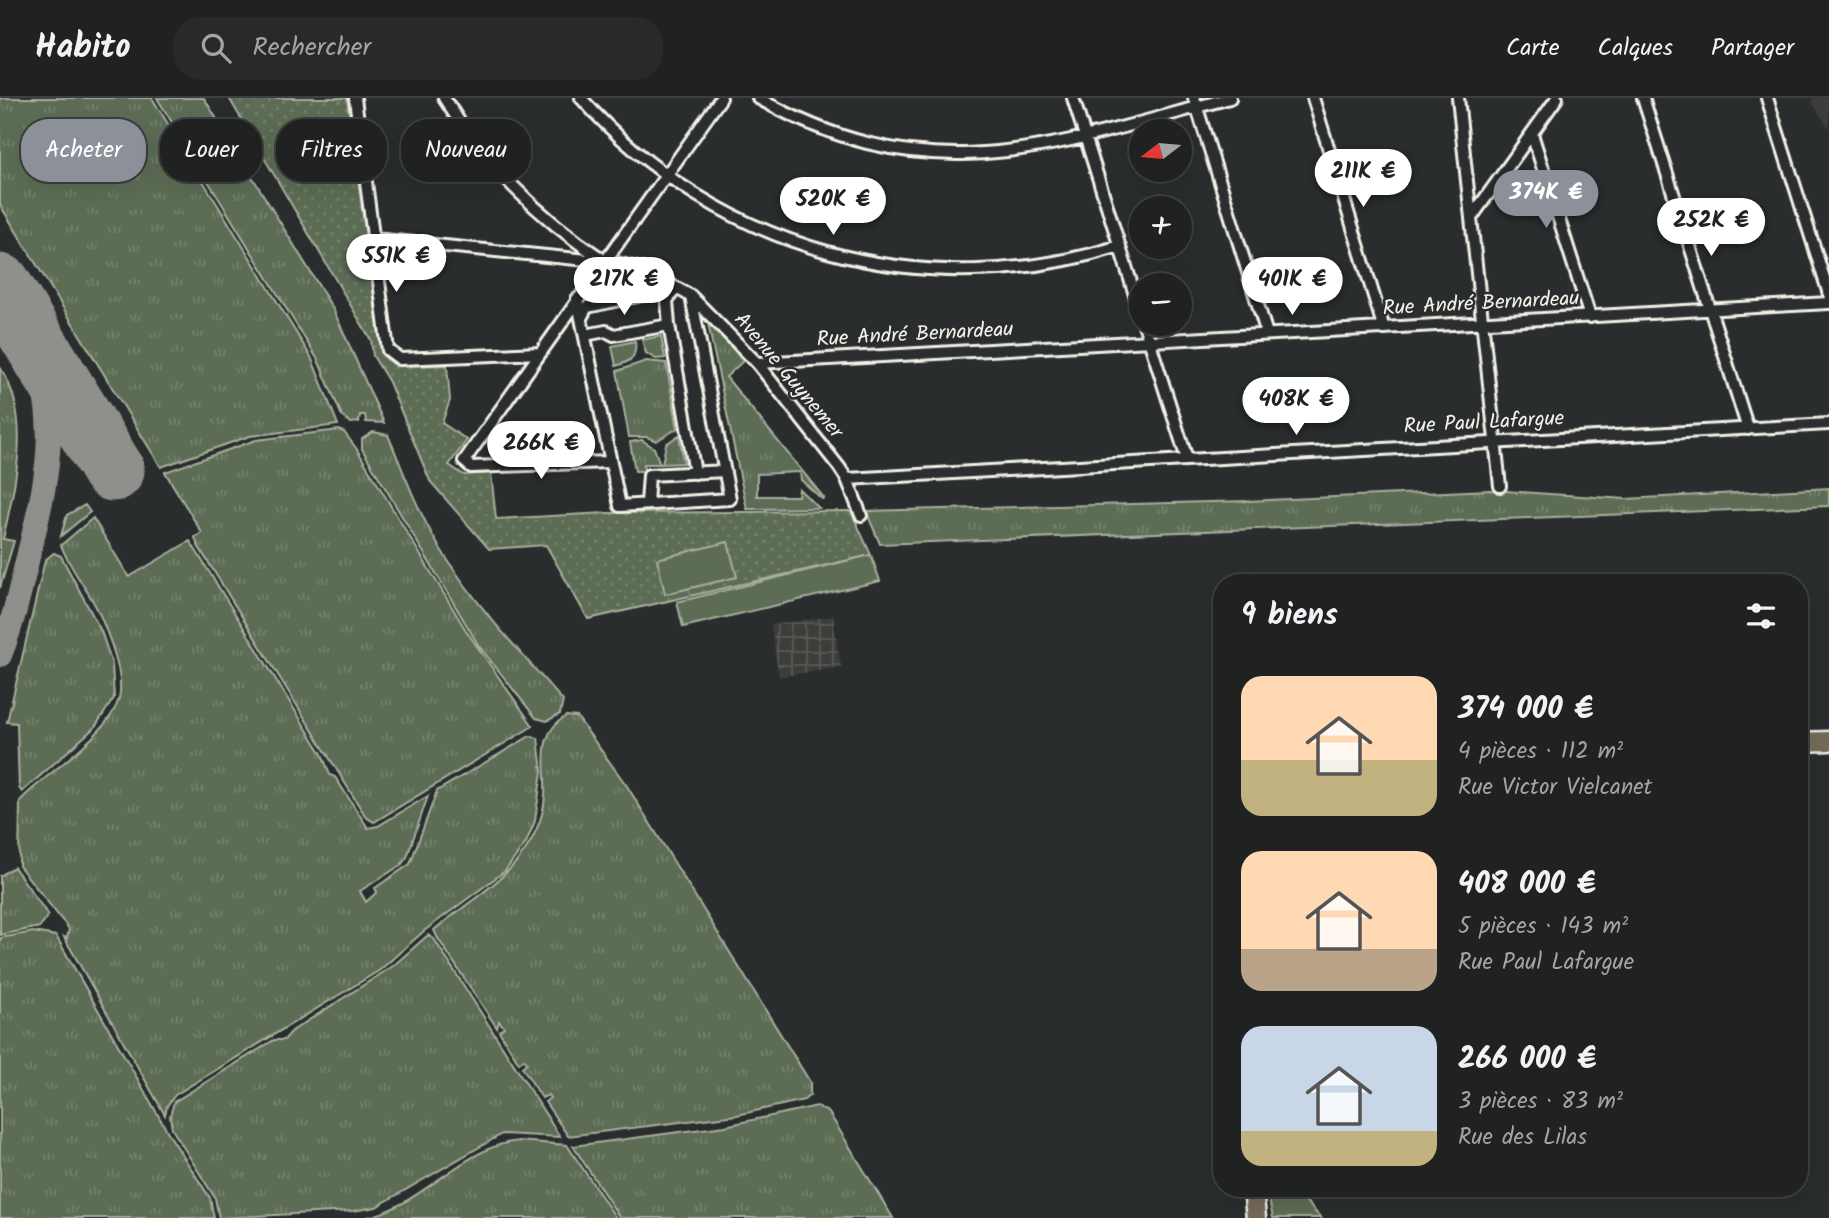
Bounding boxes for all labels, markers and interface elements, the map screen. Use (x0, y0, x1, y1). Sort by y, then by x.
search box (173, 17, 663, 80)
text: Habito (35, 22, 131, 75)
text: Rechercher (253, 27, 371, 69)
icon: search (197, 29, 235, 67)
text: Carte (1506, 29, 1560, 68)
text: Calques (1598, 29, 1673, 68)
text: Partager (1711, 29, 1794, 68)
chip: Acheter (21, 119, 146, 182)
chip: Louer (160, 119, 262, 182)
chip: Filtres (276, 119, 387, 182)
chip: Nouveau (401, 119, 531, 182)
north arrow (1129, 119, 1192, 182)
map controls (1129, 119, 1192, 336)
pin: 211K € (1306, 150, 1420, 209)
text: 211K € (1331, 154, 1395, 190)
pin: 374K € (1489, 170, 1603, 230)
text: 374K € (1509, 175, 1583, 211)
pin: 520K € (776, 178, 890, 237)
text: 520K € (796, 182, 870, 218)
button: + (1129, 196, 1192, 259)
pin: 252K € (1654, 198, 1768, 258)
text: 252K € (1673, 203, 1749, 239)
pin: 551K € (339, 234, 453, 294)
text: 551K € (362, 239, 430, 275)
pin: 217K € (567, 258, 681, 317)
pin: 401K € (1235, 258, 1349, 317)
text: 217K € (590, 262, 658, 298)
text: 401K € (1258, 262, 1326, 298)
button: − (1129, 273, 1192, 336)
street label: Rue André Bernardeau (1382, 282, 1580, 326)
street label: Avenue Guynemer (725, 305, 852, 447)
street label: Rue André Bernardeau (816, 313, 1014, 357)
pin: 408K € (1239, 378, 1353, 437)
text: 408K € (1258, 382, 1334, 418)
street label: Rue Paul Lafargue (1403, 402, 1566, 444)
pin: 266K € (484, 422, 598, 481)
text: 266K € (503, 426, 579, 462)
text: 9 biens (1241, 592, 1338, 640)
icon: filters (1742, 597, 1780, 635)
text: 374 000 € (1458, 686, 1593, 734)
icon: home (1297, 704, 1381, 788)
text: 4 pièces · 112 m² (1458, 734, 1623, 770)
text: Rue Victor Vielcanet (1458, 770, 1652, 806)
text: 408 000 € (1458, 861, 1596, 909)
icon: home (1297, 879, 1381, 963)
text: 5 pièces · 143 m² (1458, 909, 1628, 945)
text: Rue Paul Lafargue (1458, 945, 1634, 981)
text: 266 000 € (1458, 1036, 1596, 1084)
icon: home (1297, 1054, 1381, 1138)
text: 3 pièces · 83 m² (1458, 1084, 1623, 1120)
text: Rue des Lilas (1458, 1120, 1587, 1156)

